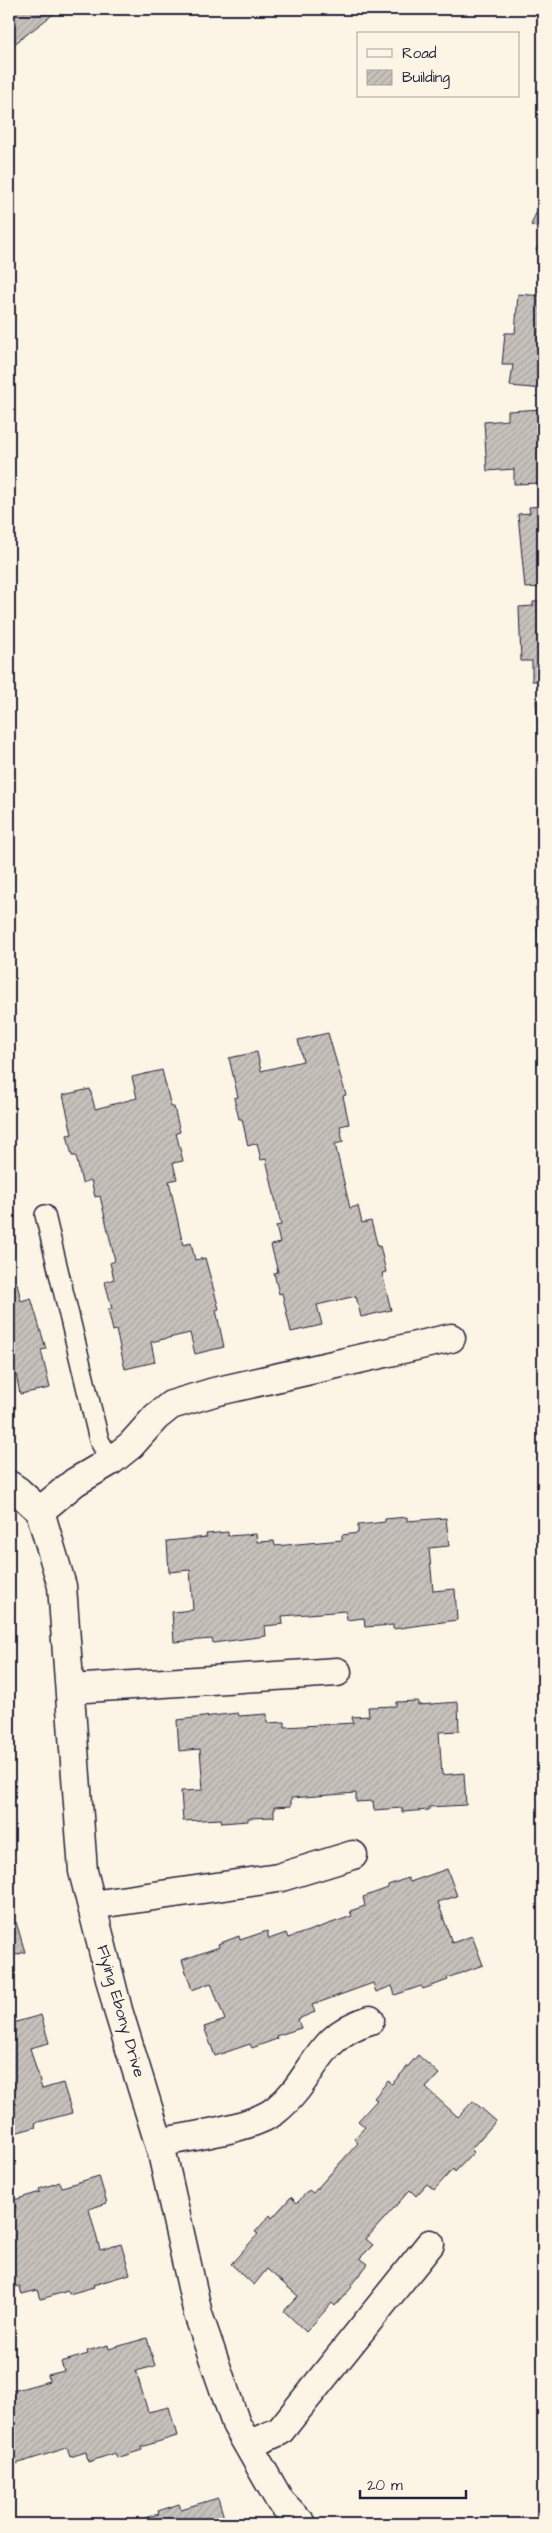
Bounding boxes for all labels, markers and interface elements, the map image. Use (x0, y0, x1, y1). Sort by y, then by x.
legend (357, 32, 520, 98)
text: Road (402, 43, 437, 64)
text: Building (402, 67, 450, 89)
street label: Flying Ebony Drive (91, 1942, 151, 2080)
scale bar (360, 2468, 466, 2500)
text: 20 m (367, 2475, 403, 2496)

